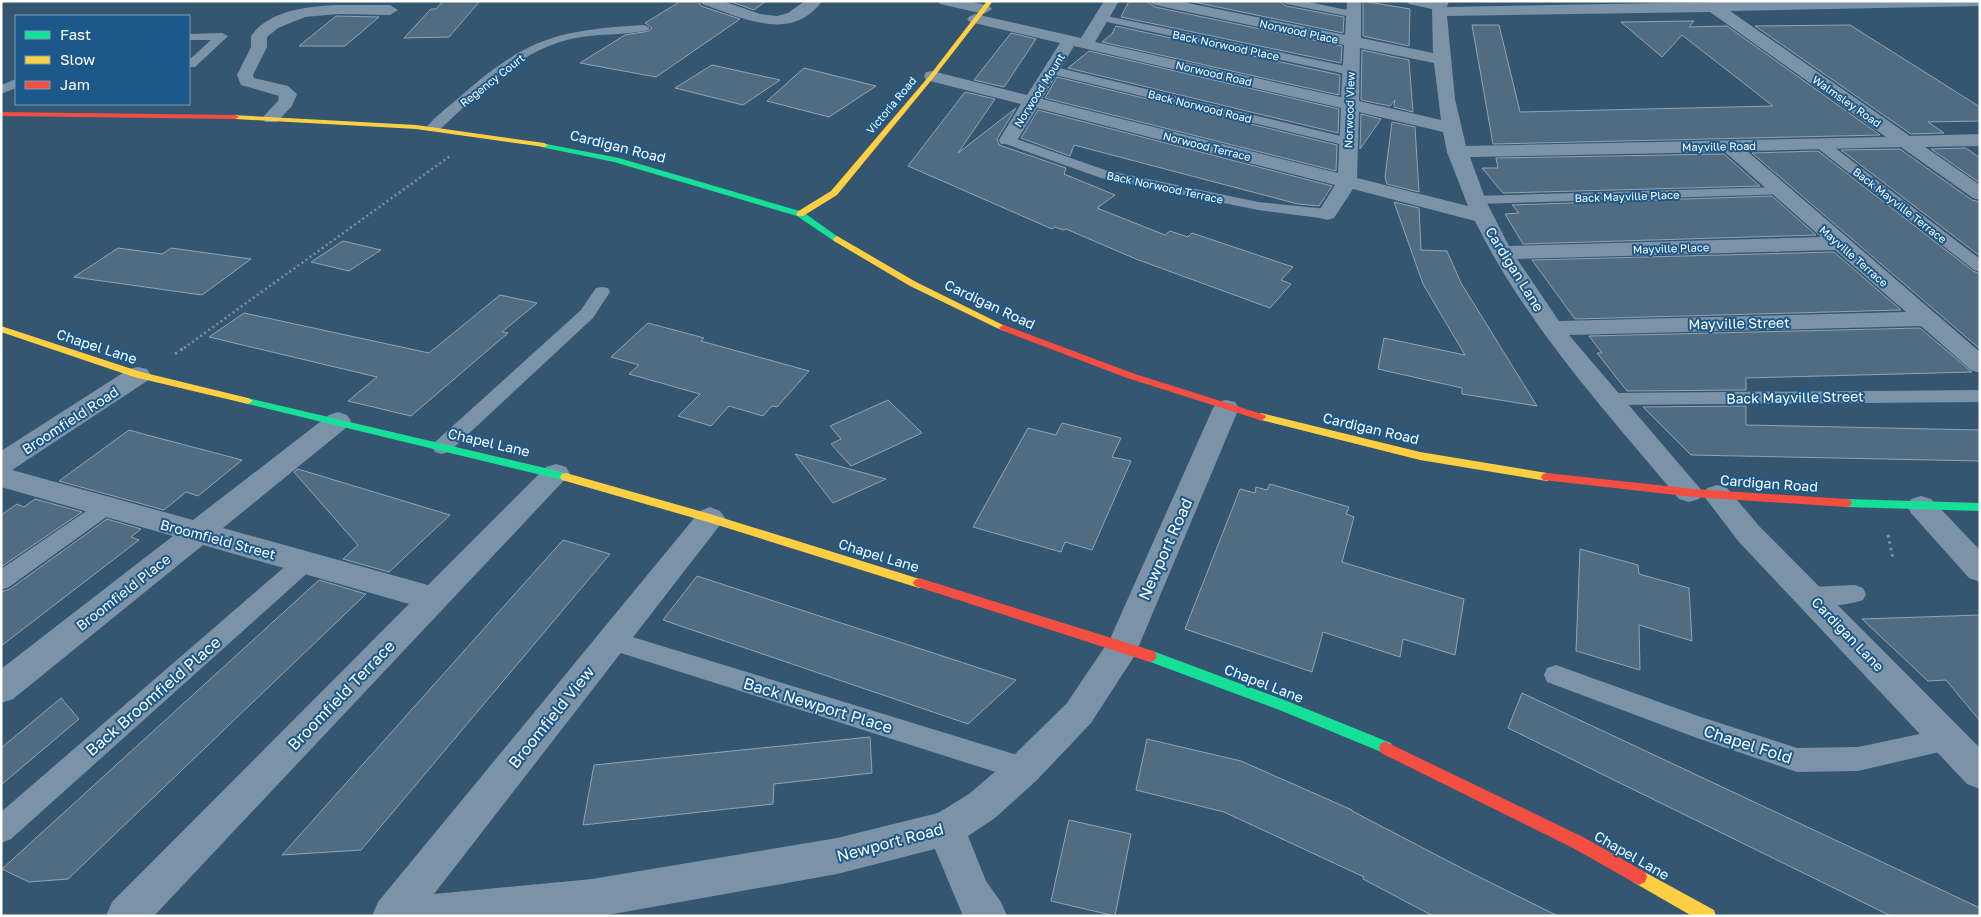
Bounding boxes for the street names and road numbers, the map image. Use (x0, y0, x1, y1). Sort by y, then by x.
street label: Norwood Place (1258, 16, 1340, 46)
street label: Back Norwood Place (1171, 27, 1281, 63)
street label: Regency Court (457, 51, 527, 109)
street label: Norwood Mount (1011, 51, 1067, 129)
street label: Norwood Road (1175, 58, 1253, 88)
street label: Norwood View (1341, 71, 1357, 148)
street label: Walmsley Road (1810, 72, 1884, 130)
street label: Victoria Road (863, 74, 919, 136)
street label: Back Norwood Road (1147, 87, 1253, 125)
street label: Cardigan Road (568, 126, 668, 166)
street label: Norwood Terrace (1162, 129, 1252, 163)
street label: Mayville Road (1682, 139, 1756, 153)
street label: Back Mayville Terrace (1851, 164, 1949, 246)
street label: Back Norwood Terrace (1106, 168, 1224, 206)
street label: Back Mayville Place (1574, 188, 1680, 204)
street label: Mayville Terrace (1817, 223, 1891, 289)
street label: Cardigan Lane (1482, 224, 1548, 314)
street label: Mayville Place (1633, 240, 1709, 256)
street label: Cardigan Road (942, 276, 1038, 332)
street label: Mayville Street (1688, 314, 1790, 332)
street label: Chapel Lane (55, 325, 139, 367)
street label: Broomfield Road (19, 382, 121, 458)
street label: Back Mayville Street (1726, 387, 1864, 407)
street label: Cardigan Road (1321, 409, 1421, 447)
street label: Chapel Lane (446, 424, 532, 460)
street label: Cardigan Road (1720, 471, 1818, 495)
street label: Newport Road (1134, 495, 1196, 603)
street label: Broomfield Street (158, 515, 278, 563)
street label: Chapel Lane (837, 535, 921, 575)
street label: Broomfield Place (73, 550, 173, 634)
street label: Cardigan Lane (1808, 593, 1888, 675)
street label: Back Broomfield Place (81, 632, 225, 760)
street label: Broomfield Terrace (283, 636, 399, 754)
street label: Chapel Lane (1222, 660, 1306, 706)
street label: Broomfield View (504, 662, 598, 772)
street label: Back Newport Place (741, 673, 895, 737)
street label: Chapel Fold (1701, 720, 1795, 768)
street label: Newport Road (834, 818, 946, 866)
street label: Chapel Lane (1592, 827, 1672, 883)

